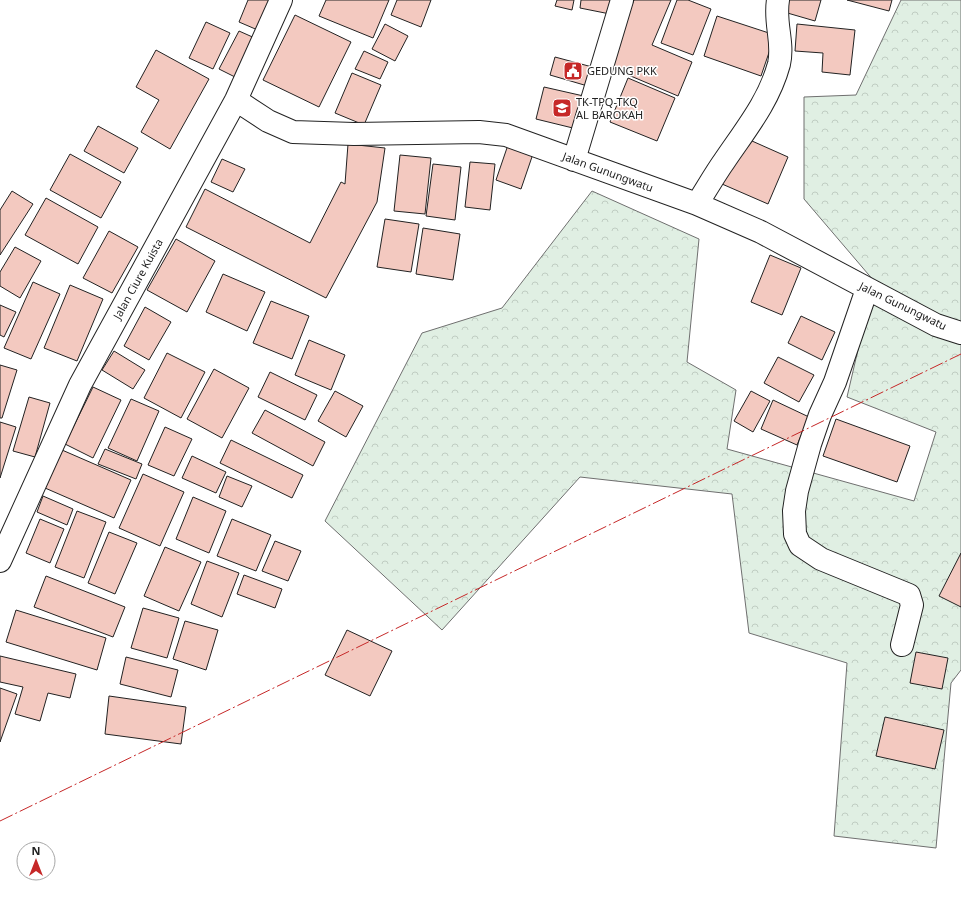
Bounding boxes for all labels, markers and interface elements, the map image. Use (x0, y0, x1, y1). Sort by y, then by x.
public building icon: GEDUNG PKK (562, 60, 584, 82)
place label: GEDUNG PKK (587, 63, 657, 78)
place label: TK-TPQ-TKQ AL BAROKAH (576, 94, 643, 122)
school or university icon: TK-TPQ-TKQ AL BAROKAH (551, 97, 573, 119)
street label: Jalan Gunungwatu (560, 148, 656, 195)
street label: Jalan Ciure Kuista (109, 236, 166, 322)
street label: Jalan Gunungwatu (856, 277, 949, 333)
north arrow (16, 841, 56, 881)
text: N (32, 843, 40, 858)

